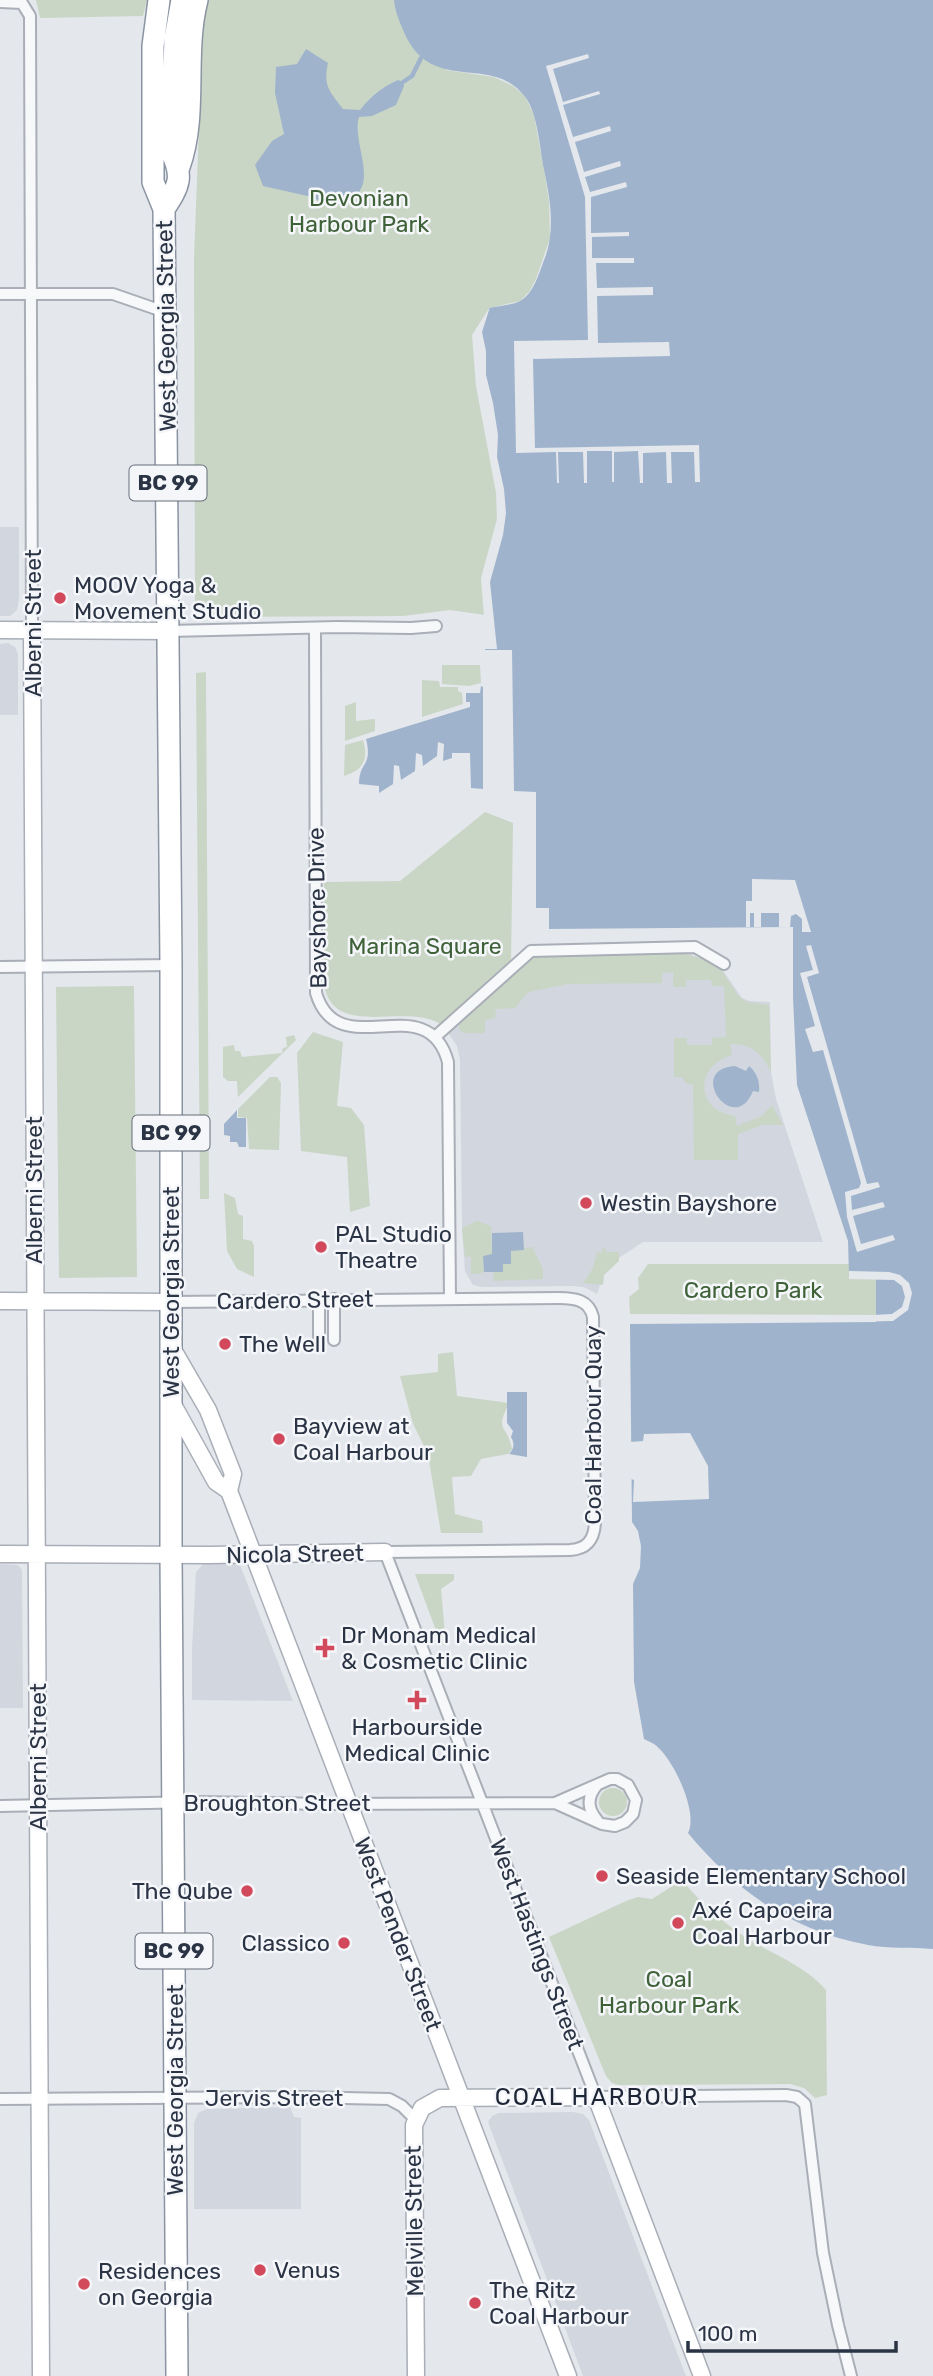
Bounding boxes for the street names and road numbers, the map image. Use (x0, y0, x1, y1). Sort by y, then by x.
street label: West Georgia Street (150, 220, 182, 432)
road number: BC 99 (130, 466, 206, 500)
street label: Alberni Street (19, 549, 47, 697)
street label: Bayshore Drive (302, 827, 332, 989)
street label: Alberni Street (20, 1116, 48, 1264)
road number: BC 99 (132, 1116, 210, 1150)
street label: West Georgia Street (157, 1186, 185, 1398)
street label: Cardero Street (216, 1285, 374, 1315)
street label: Coal Harbour Quay (579, 1325, 607, 1525)
street label: Nicola Street (226, 1539, 364, 1569)
street label: Alberni Street (24, 1683, 52, 1831)
street label: Broughton Street (184, 1789, 370, 1817)
street label: West Pender Street (348, 1833, 448, 2035)
street label: West Hastings Street (484, 1834, 590, 2054)
road number: BC 99 (136, 1934, 212, 1968)
street label: West Georgia Street (161, 1984, 189, 2196)
street label: Jervis Street (205, 2084, 343, 2112)
street label: Melville Street (399, 2145, 429, 2297)

